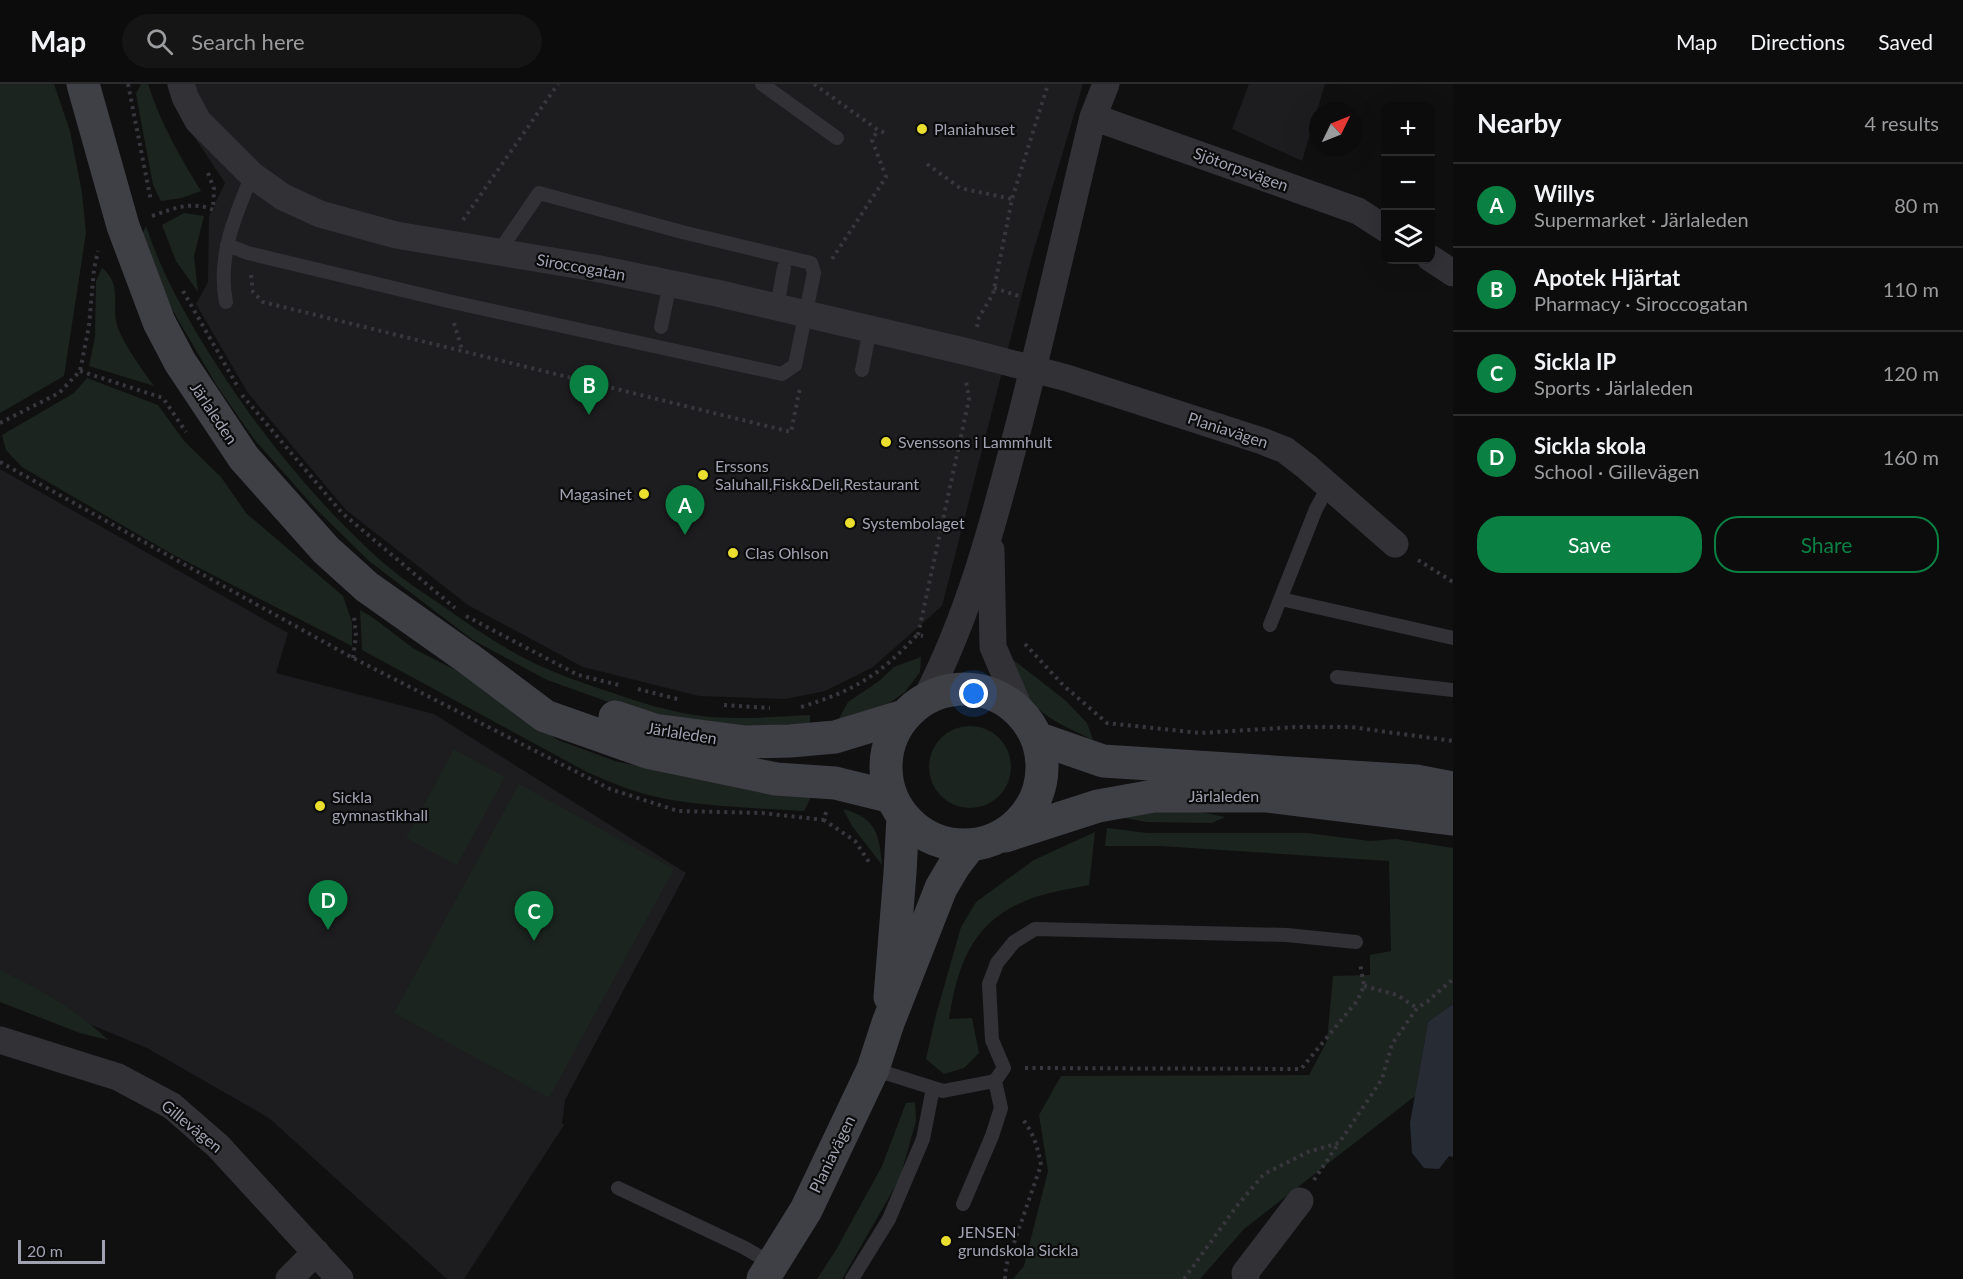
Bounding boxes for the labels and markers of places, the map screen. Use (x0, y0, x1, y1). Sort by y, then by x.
place label: Planiahuset (934, 119, 1015, 138)
marker: Planiahuset (915, 122, 929, 136)
pin: B (570, 366, 608, 415)
place label: Svenssons i Lammhult (898, 432, 1053, 451)
marker: Svenssons i Lammhult (879, 435, 893, 449)
place label: Erssons Saluhall,Fisk&Deli,Restaurant (715, 456, 919, 493)
marker: Erssons Saluhall,Fisk&Deli,Restaurant (696, 468, 710, 482)
place label: Magasinet (559, 484, 632, 503)
pin: A (666, 486, 704, 535)
marker: Magasinet (637, 487, 651, 501)
place label: Systembolaget (862, 513, 965, 532)
marker: Systembolaget (843, 516, 857, 530)
place label: Clas Ohlson (745, 543, 829, 562)
marker: Clas Ohlson (726, 546, 740, 560)
place label: Sickla gymnastikhall (332, 787, 428, 824)
marker: Sickla gymnastikhall (313, 799, 327, 813)
pin: D (308, 880, 348, 930)
pin: C (514, 892, 554, 941)
place label: JENSEN grundskola Sickla (958, 1222, 1078, 1259)
marker: JENSEN grundskola Sickla (939, 1234, 953, 1248)

